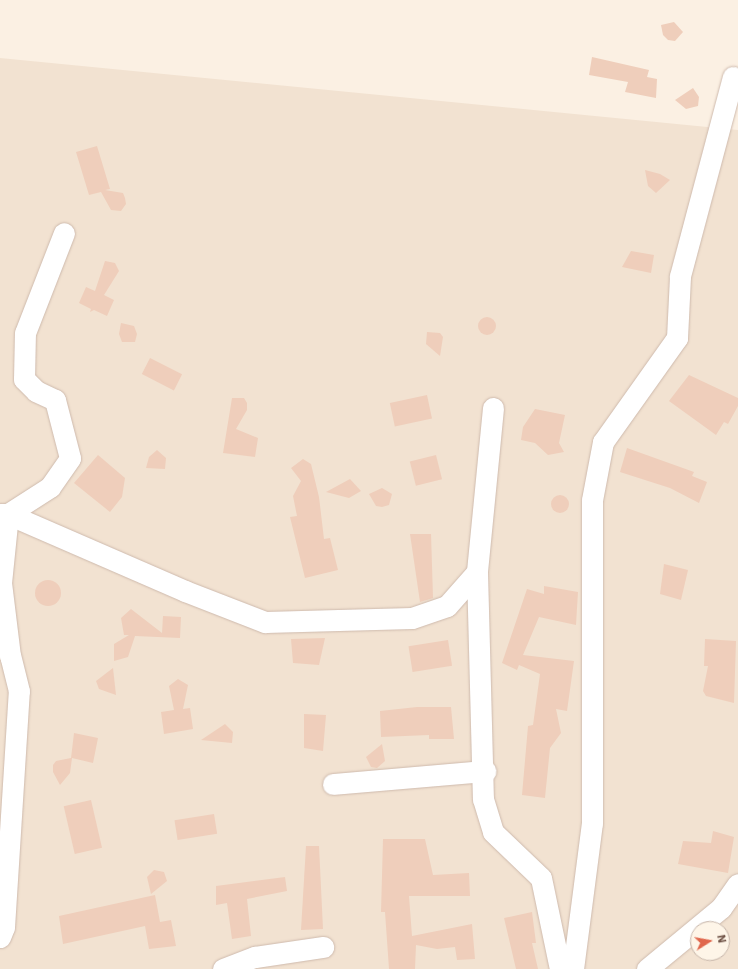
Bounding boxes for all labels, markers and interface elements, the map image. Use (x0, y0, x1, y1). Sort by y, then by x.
north arrow (690, 921, 730, 961)
text: N (714, 934, 728, 944)

